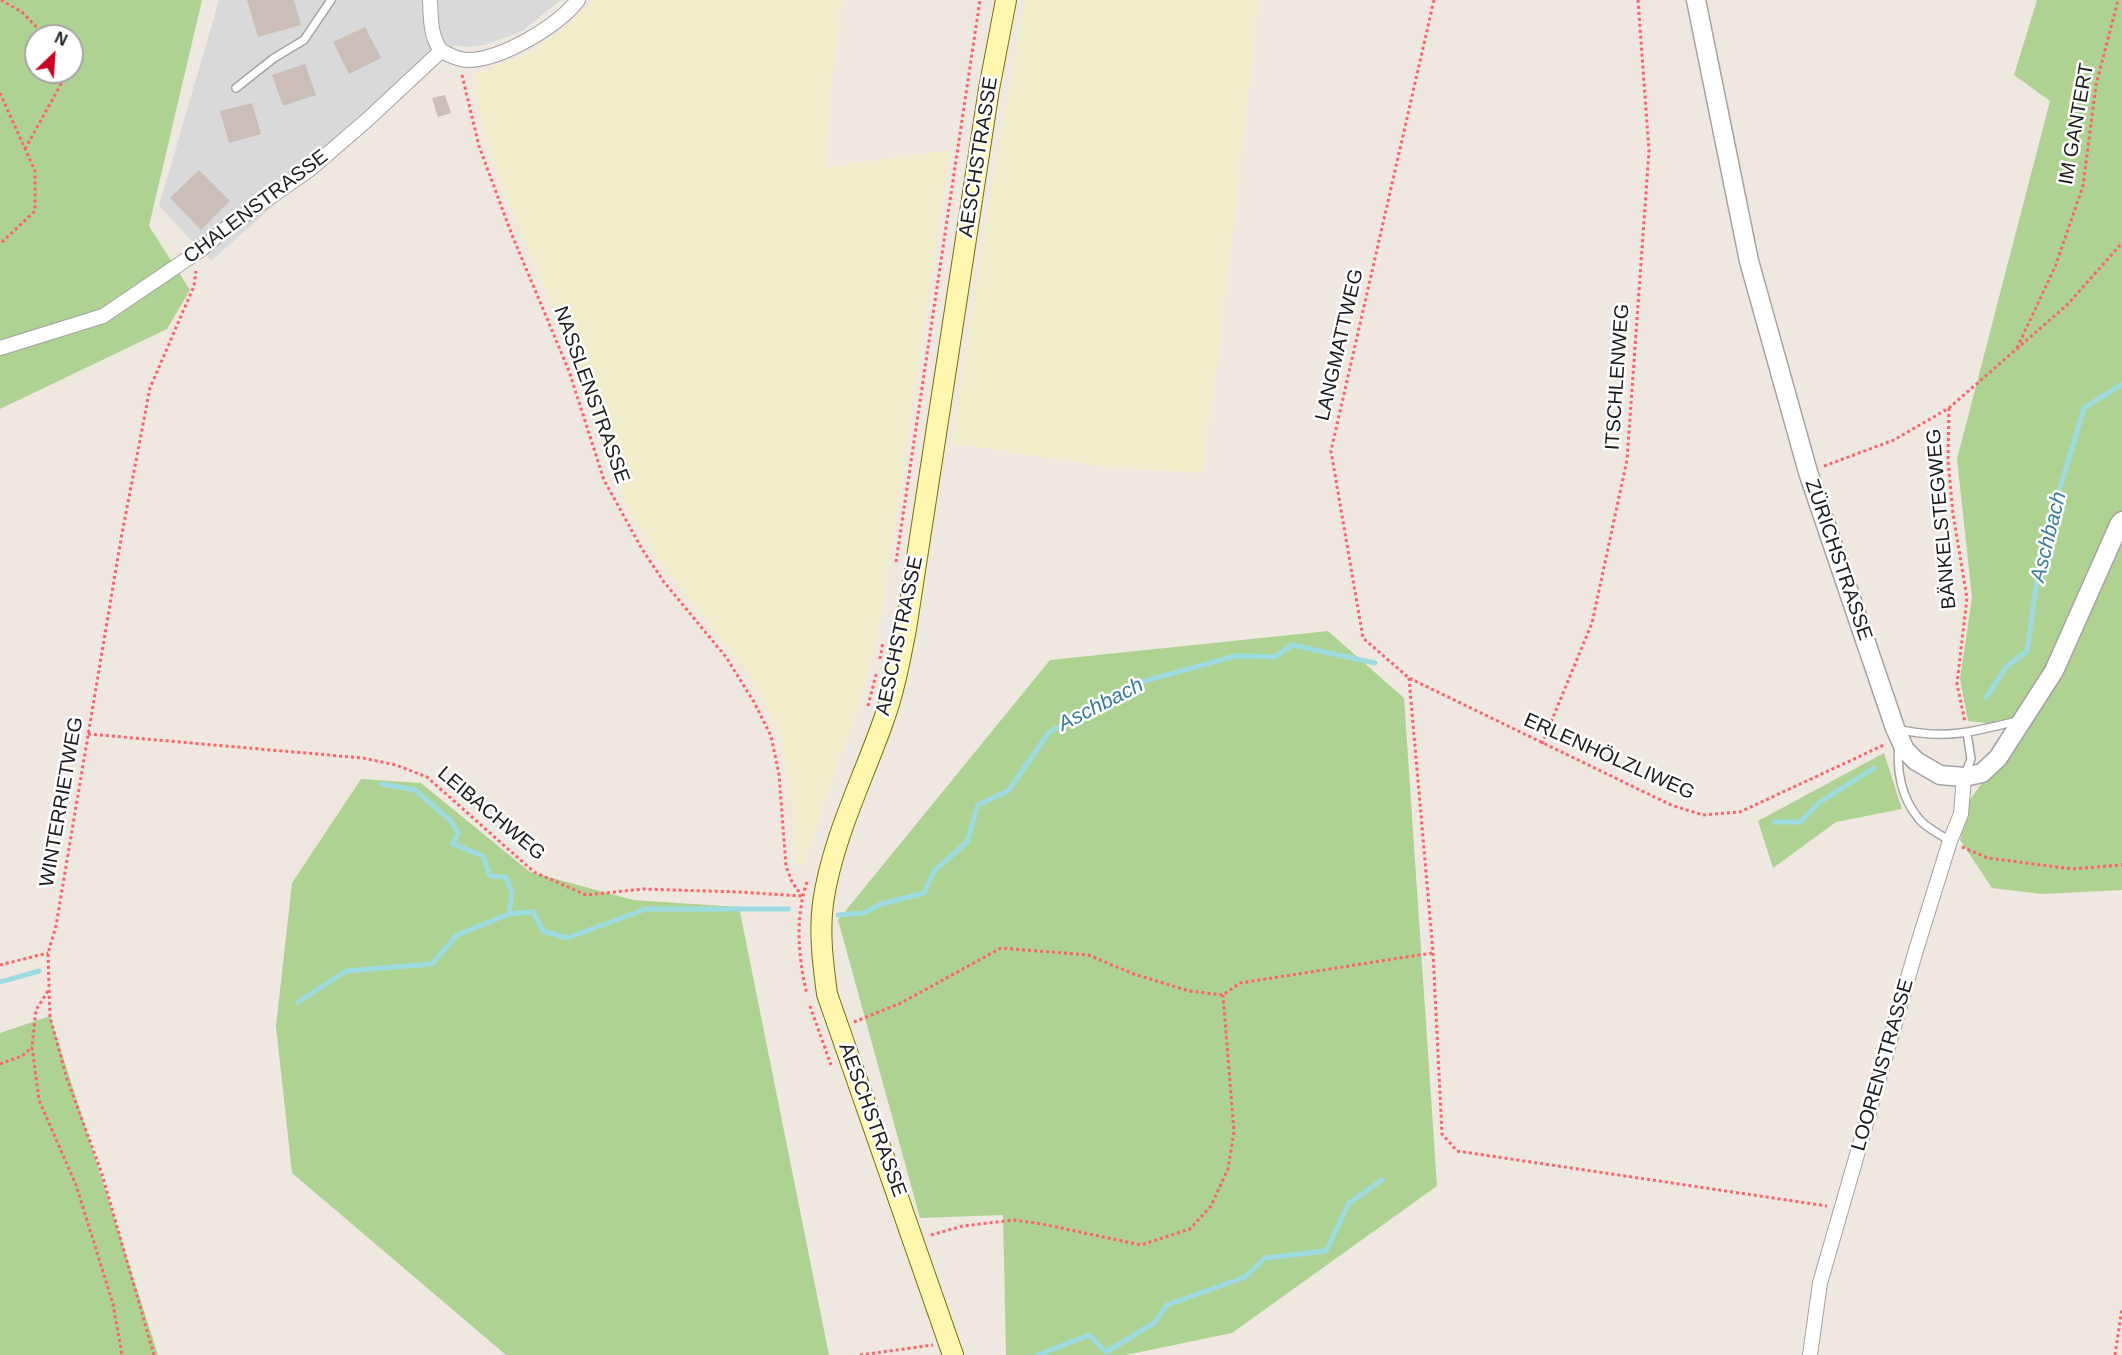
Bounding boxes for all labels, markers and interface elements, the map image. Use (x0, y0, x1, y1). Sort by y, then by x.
north arrow (24, 24, 84, 84)
text: N (52, 29, 70, 49)
street label: IM GANTERT (2055, 61, 2099, 187)
street label: AESCHSTRASSE (954, 75, 1004, 239)
street label: CHALENSTRASSE (179, 145, 333, 269)
street label: LANGMATTWEG (1311, 267, 1369, 423)
street label: NASSLENSTRASSE (548, 303, 634, 487)
street label: ITSCHLENWEG (1601, 303, 1635, 451)
street label: BÄNKELSTEGWEG (1922, 428, 1962, 610)
street label: ZÜRICHSTRASSE (1799, 476, 1877, 644)
water label: Aschbach (2026, 489, 2072, 585)
street label: AESCHSTRASSE (871, 554, 929, 718)
water label: Aschbach (1054, 673, 1148, 737)
street label: ERLENHÖLZLIWEG (1520, 709, 1698, 805)
street label: WINTERRIETWEG (35, 715, 89, 889)
street label: LEIBACHWEG (432, 762, 550, 866)
street label: LOORENSTRASSE (1847, 976, 1919, 1154)
street label: AESCHSTRASSE (833, 1040, 911, 1200)

